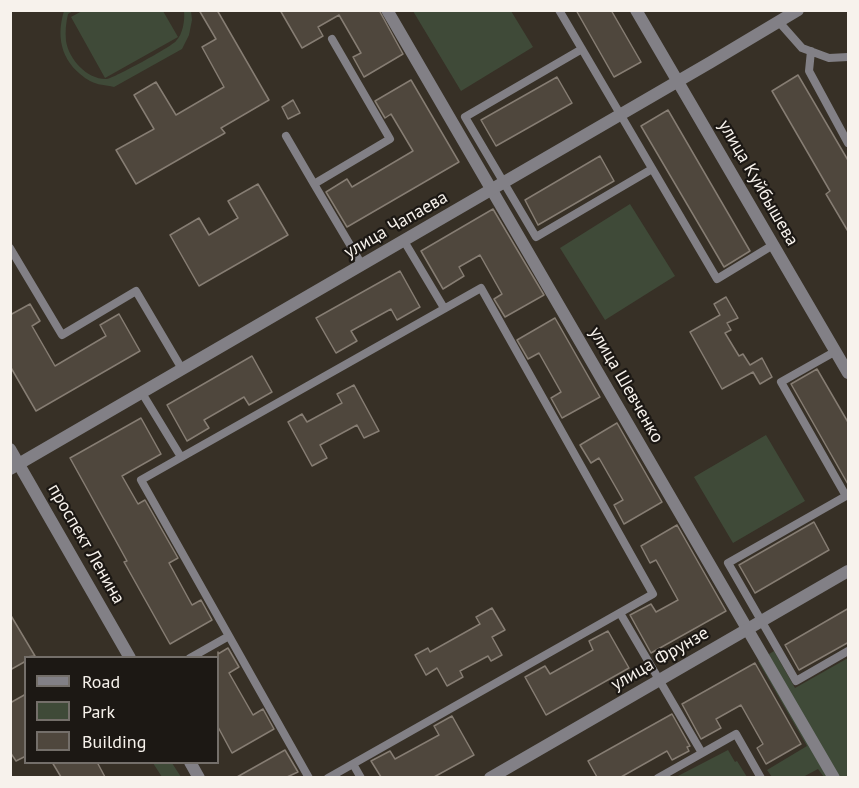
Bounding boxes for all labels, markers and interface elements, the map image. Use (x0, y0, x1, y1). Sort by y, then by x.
street label: улица Куйбышева (713, 116, 803, 250)
street label: улица Чапаева (340, 187, 452, 263)
street label: улица Шевченко (584, 323, 668, 447)
street label: проспект Ленина (43, 480, 129, 608)
street label: улица Фрунзе (607, 622, 713, 696)
legend (24, 656, 219, 764)
text: Road (82, 670, 120, 693)
text: Park (82, 700, 115, 723)
text: Building (82, 730, 146, 753)

